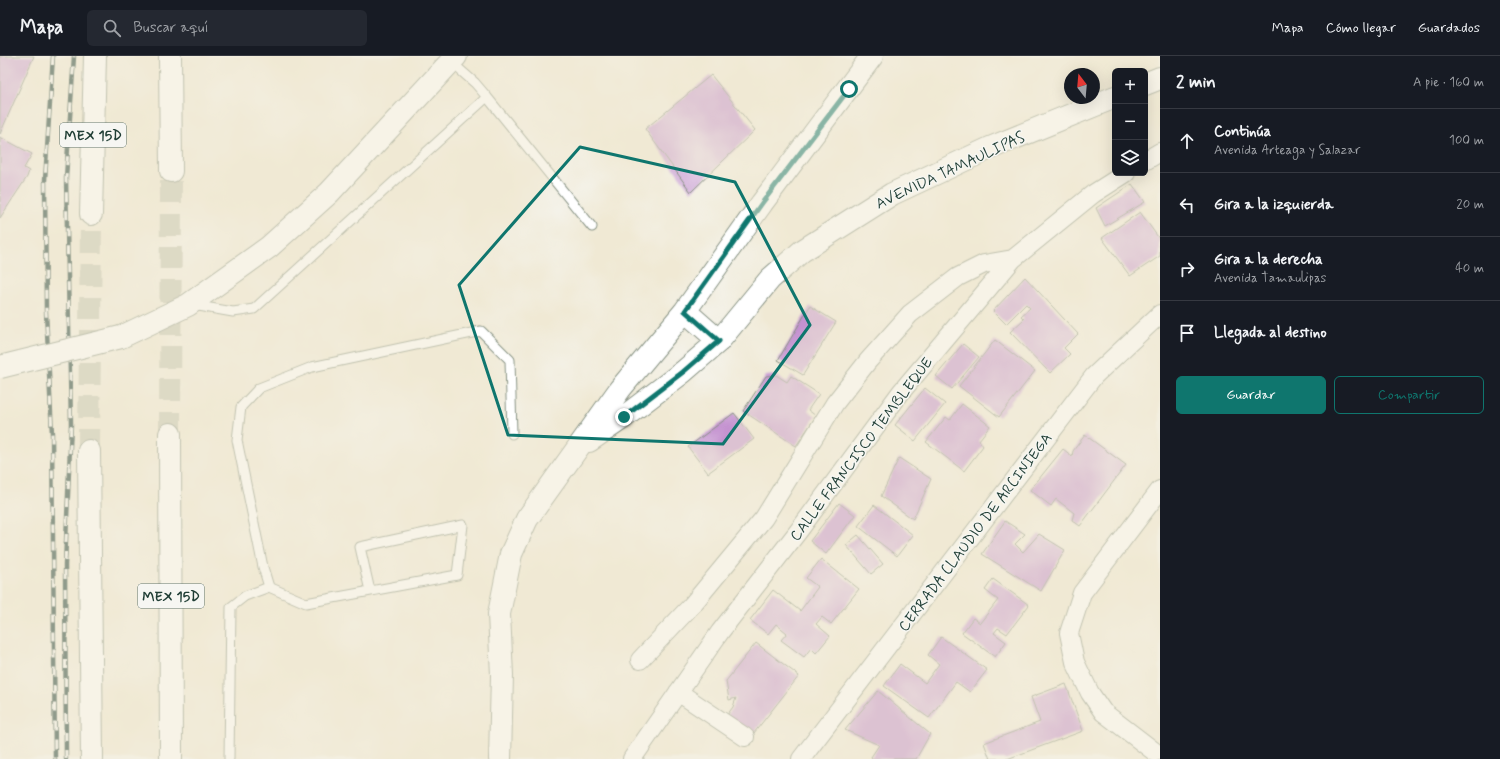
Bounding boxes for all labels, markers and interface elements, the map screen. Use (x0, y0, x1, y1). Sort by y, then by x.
search box (87, 10, 367, 46)
text: Mapa (20, 15, 63, 40)
icon: search (101, 17, 123, 39)
text: Buscar aquí (133, 18, 209, 38)
text: Mapa (1272, 19, 1304, 37)
text: Cómo llegar (1326, 19, 1396, 37)
text: Guardados (1418, 19, 1480, 37)
north arrow (1064, 68, 1100, 104)
map controls (1112, 68, 1148, 176)
button: + (1112, 68, 1148, 104)
text: 2 min (1176, 71, 1216, 93)
text: A pie · 160 m (1413, 74, 1484, 91)
route start (840, 80, 858, 98)
button: − (1112, 104, 1148, 140)
text: Continúa (1214, 122, 1271, 142)
road number: MEX 15D (60, 123, 126, 147)
street label: AVENIDA TAMAULIPAS (873, 127, 1029, 214)
icon: ahead (1176, 130, 1198, 152)
text: 100 m (1449, 132, 1484, 149)
button: layers (1112, 140, 1148, 176)
text: Avenida Arteaga y Salazar (1214, 142, 1360, 159)
icon: left (1176, 194, 1198, 216)
text: Gira a la izquierda (1214, 195, 1333, 215)
text: 20 m (1456, 196, 1484, 213)
text: Gira a la derecha (1214, 250, 1323, 270)
icon: right (1176, 258, 1198, 280)
text: 40 m (1455, 260, 1484, 277)
text: Avenida Tamaulipas (1214, 270, 1326, 287)
icon: arrive (1176, 322, 1198, 344)
text: Llegada al destino (1214, 323, 1327, 343)
street label: CALLE FRANCISCO TEMBLEQUE (786, 353, 938, 546)
button: Guardar (1176, 376, 1326, 414)
button: Compartir (1334, 376, 1484, 414)
route end (615, 408, 633, 426)
street label: CERRADA CLAUDIO DE ARCINIEGA (894, 429, 1057, 636)
road number: MEX 15D (138, 584, 204, 608)

